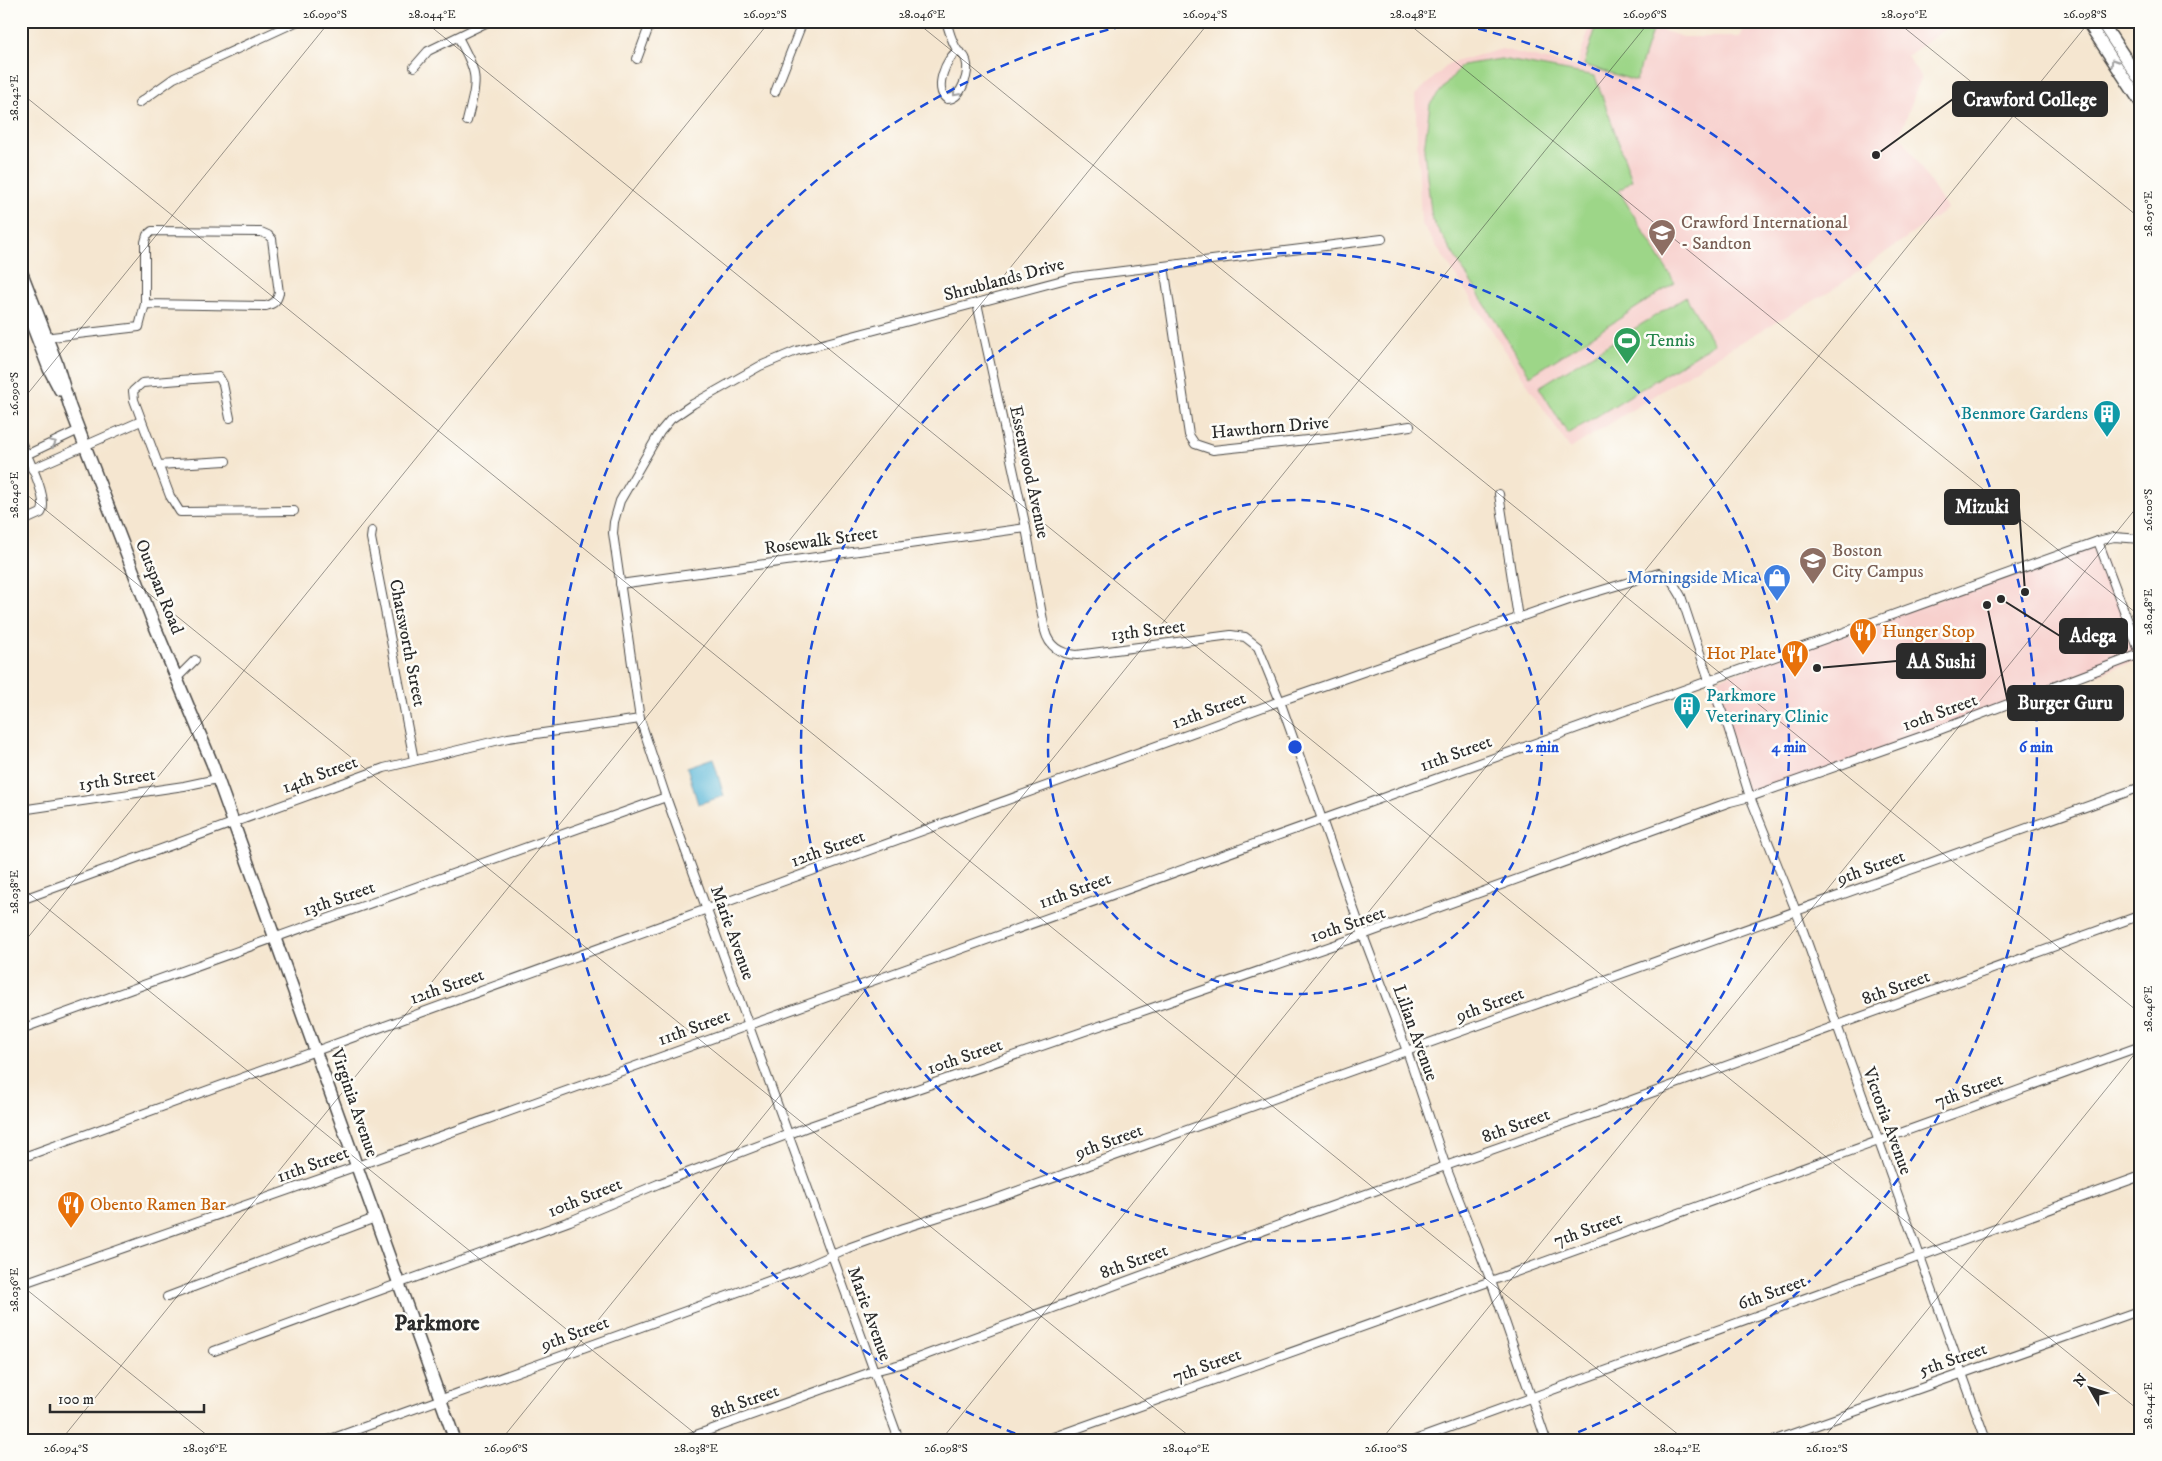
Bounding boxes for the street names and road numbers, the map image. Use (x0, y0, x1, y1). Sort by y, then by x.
street label: Shrublands Drive (941, 253, 1067, 307)
street label: Essenwood Avenue (1004, 404, 1054, 540)
street label: Hawthorn Drive (1210, 412, 1330, 444)
street label: Rosewalk Street (763, 522, 879, 560)
street label: Outspan Road (130, 536, 188, 638)
street label: Chatsworth Street (384, 577, 430, 709)
street label: 13th Street (1109, 615, 1187, 646)
street label: 12th Street (1169, 687, 1249, 735)
street label: 10th Street (1900, 689, 1981, 737)
street label: 11th Street (1417, 731, 1495, 777)
street label: 14th Street (279, 751, 361, 799)
street label: 15th Street (77, 764, 157, 796)
street label: 12th Street (788, 825, 868, 873)
street label: 9th Street (1833, 846, 1908, 891)
street label: 11th Street (1036, 868, 1114, 914)
street label: 13th Street (300, 876, 378, 922)
street label: Marie Avenue (705, 883, 759, 983)
street label: 10th Street (1308, 902, 1389, 948)
street label: 12th Street (407, 964, 487, 1010)
street label: 8th Street (1859, 966, 1933, 1010)
street label: Lilian Avenue (1387, 982, 1443, 1084)
street label: 9th Street (1452, 983, 1527, 1028)
street label: 11th Street (655, 1005, 733, 1051)
street label: 10th Street (925, 1034, 1006, 1080)
street label: Virginia Avenue (325, 1045, 383, 1160)
street label: Victoria Avenue (1857, 1063, 1917, 1178)
street label: 7th Street (1932, 1068, 2006, 1113)
street label: 8th Street (1479, 1104, 1553, 1148)
street label: 9th Street (1071, 1120, 1146, 1165)
street label: 11th Street (274, 1142, 352, 1188)
street label: 10th Street (545, 1173, 625, 1223)
street label: 7th Street (1551, 1207, 1625, 1252)
street label: 8th Street (1097, 1240, 1171, 1284)
street label: Marie Avenue (842, 1264, 896, 1364)
street label: 6th Street (1735, 1270, 1809, 1315)
street label: 9th Street (537, 1312, 612, 1357)
street label: 5th Street (1916, 1338, 1990, 1382)
street label: 7th Street (1170, 1343, 1244, 1388)
street label: 8th Street (708, 1380, 782, 1424)

